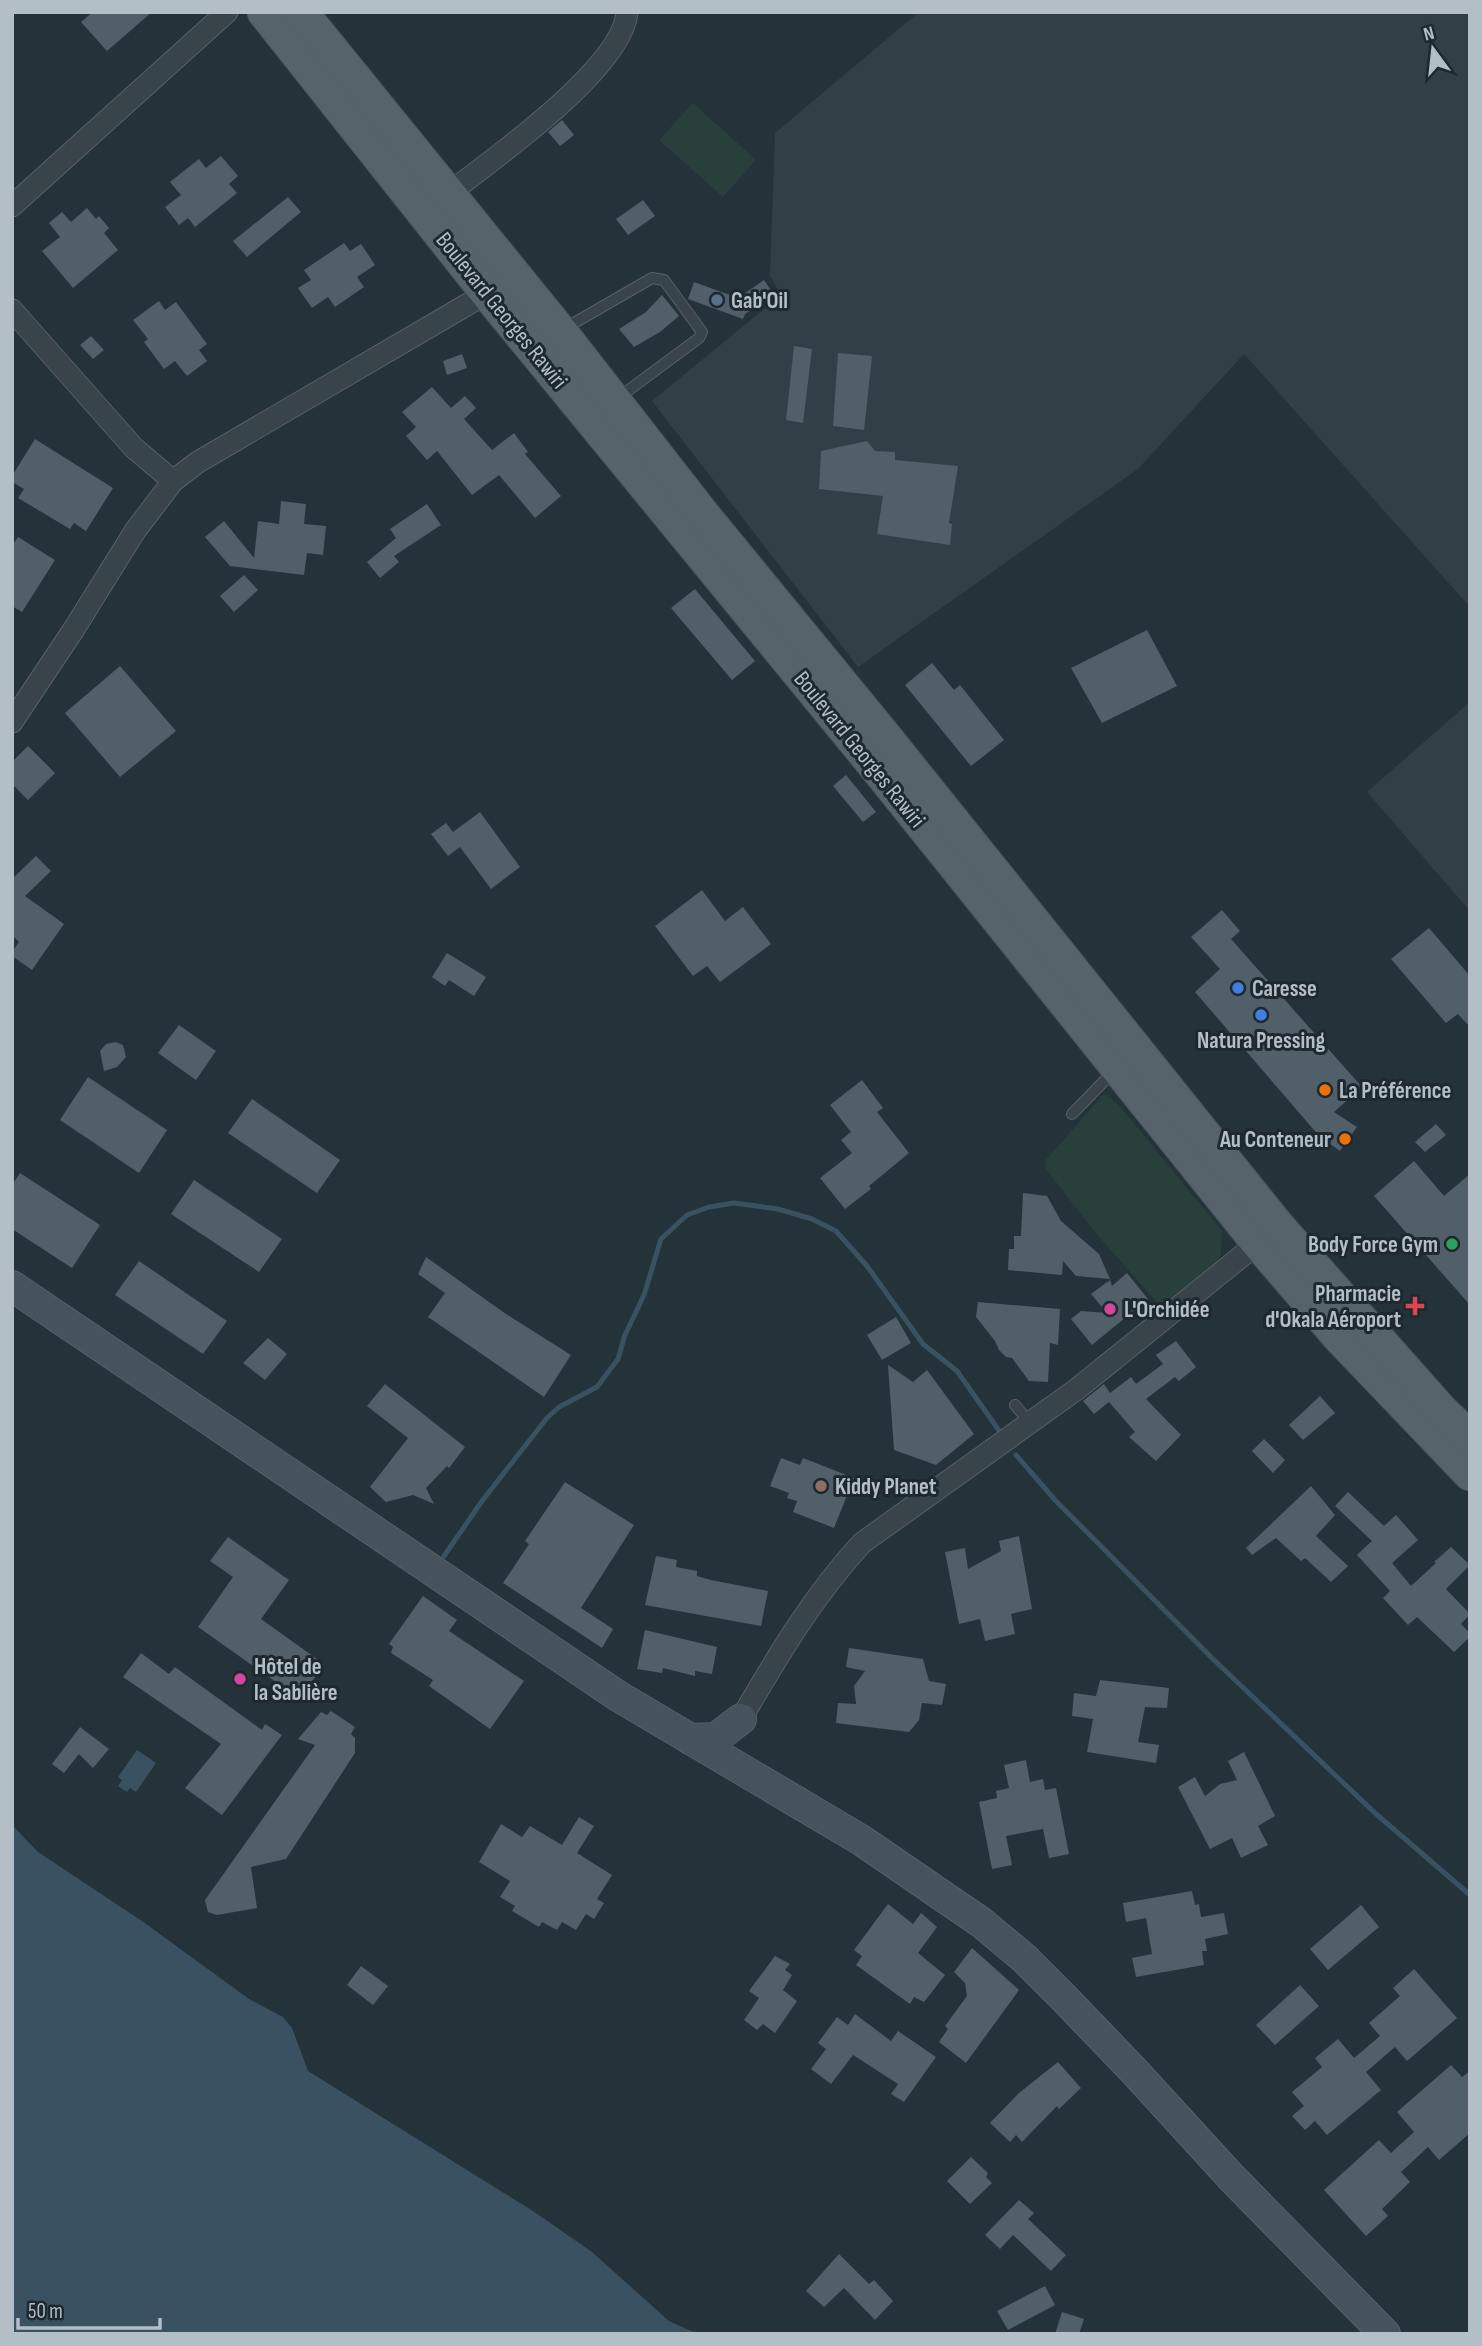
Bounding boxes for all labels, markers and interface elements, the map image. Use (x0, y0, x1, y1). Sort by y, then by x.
north arrow (1398, 14, 1468, 84)
text: N (1421, 22, 1437, 46)
street label: Boulevard Georges Rawiri (430, 227, 573, 395)
place label: Gab'Oil (731, 287, 788, 315)
marker: Gab'Oil (709, 292, 725, 308)
street label: Boulevard Georges Rawiri (788, 666, 931, 834)
place label: Caresse (1252, 975, 1317, 1003)
marker: Caresse (1230, 980, 1246, 996)
marker: Natura Pressing (1253, 1007, 1269, 1023)
place label: Natura Pressing (1197, 1027, 1325, 1055)
place label: La Préférence (1339, 1077, 1451, 1105)
marker: La Préférence (1317, 1082, 1333, 1098)
place label: Au Conteneur (1219, 1126, 1331, 1154)
marker: Au Conteneur (1337, 1131, 1353, 1147)
place label: Body Force Gym (1308, 1231, 1438, 1259)
marker: Body Force Gym (1444, 1236, 1460, 1252)
place label: Pharmacie d'Okala Aéroport (1265, 1280, 1401, 1334)
place label: L'Orchidée (1124, 1296, 1209, 1324)
marker: Pharmacie d'Okala Aéroport (1407, 1298, 1423, 1314)
marker: L'Orchidée (1102, 1301, 1118, 1317)
place label: Kiddy Planet (835, 1473, 937, 1501)
marker: Kiddy Planet (813, 1478, 829, 1494)
place label: Hôtel de la Sablière (254, 1653, 338, 1707)
marker: Hôtel de la Sablière (232, 1671, 248, 1687)
scale bar (18, 2286, 159, 2330)
text: 50 m (28, 2299, 63, 2324)

